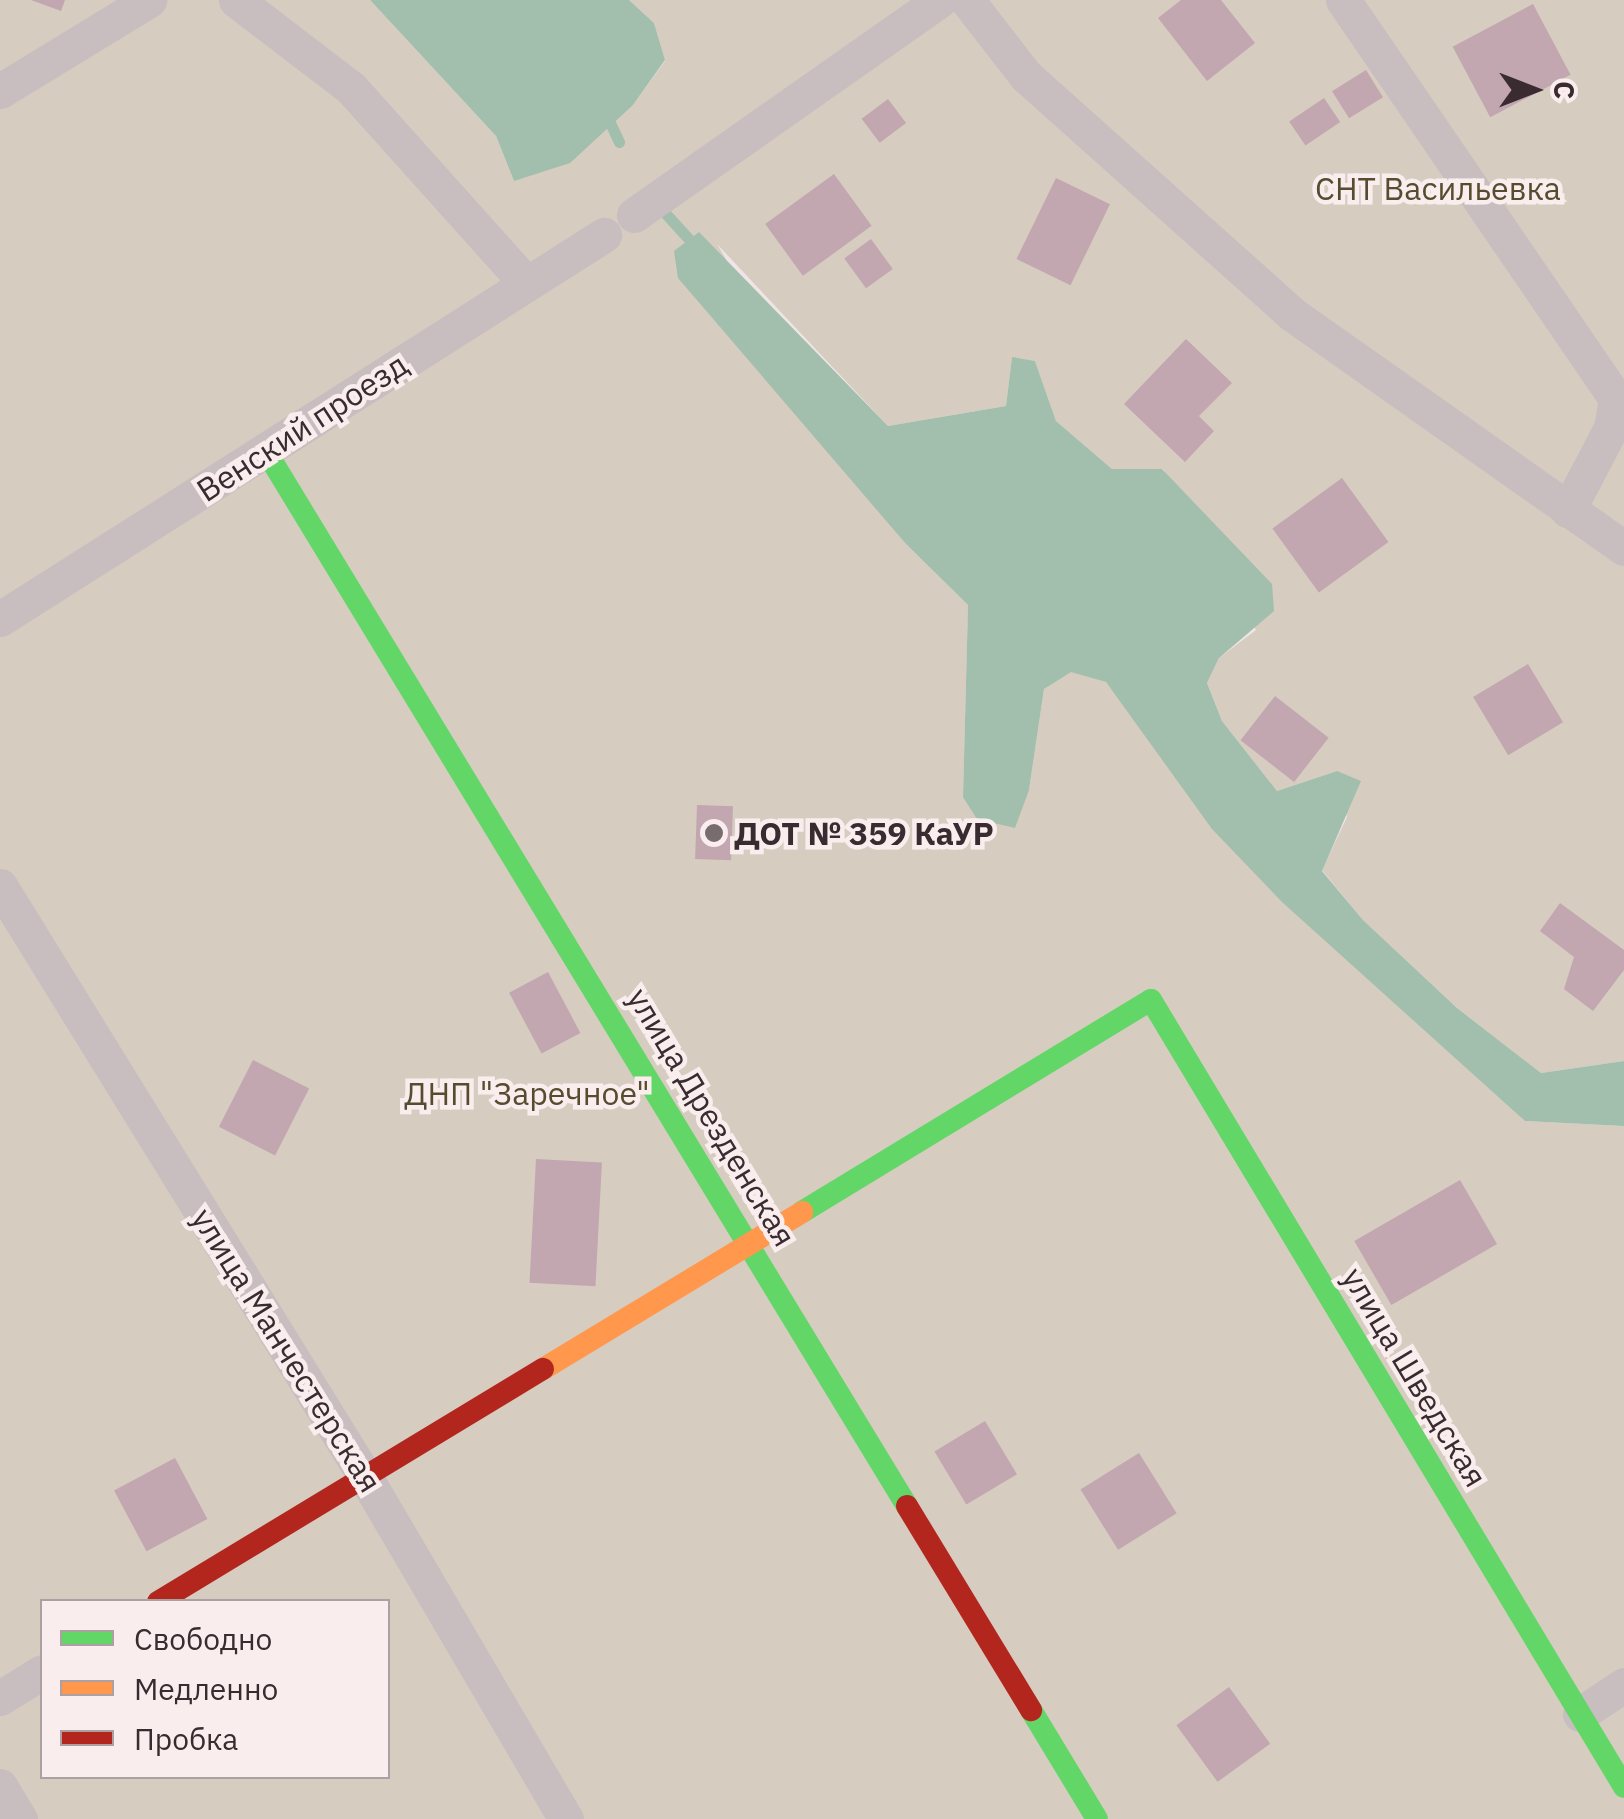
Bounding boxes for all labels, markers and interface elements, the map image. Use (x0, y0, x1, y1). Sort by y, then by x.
north arrow (1484, 40, 1584, 140)
text: С (1546, 81, 1583, 99)
park label: СНТ Васильевка (1315, 169, 1561, 207)
street label: Венский проезд (189, 345, 415, 509)
place label: ДОТ № 359 КаУР (734, 814, 994, 852)
marker: ДОТ № 359 КаУР (703, 822, 725, 844)
street label: улица Дрезденская (620, 981, 804, 1253)
park label: ДНП "Заречное" (404, 1074, 650, 1112)
street label: улица Манчестерская (184, 1201, 390, 1499)
street label: улица Шведская (1334, 1260, 1496, 1494)
legend (40, 1599, 390, 1779)
text: Свободно (134, 1619, 272, 1658)
text: Медленно (134, 1669, 278, 1708)
text: Пробка (134, 1719, 238, 1758)

